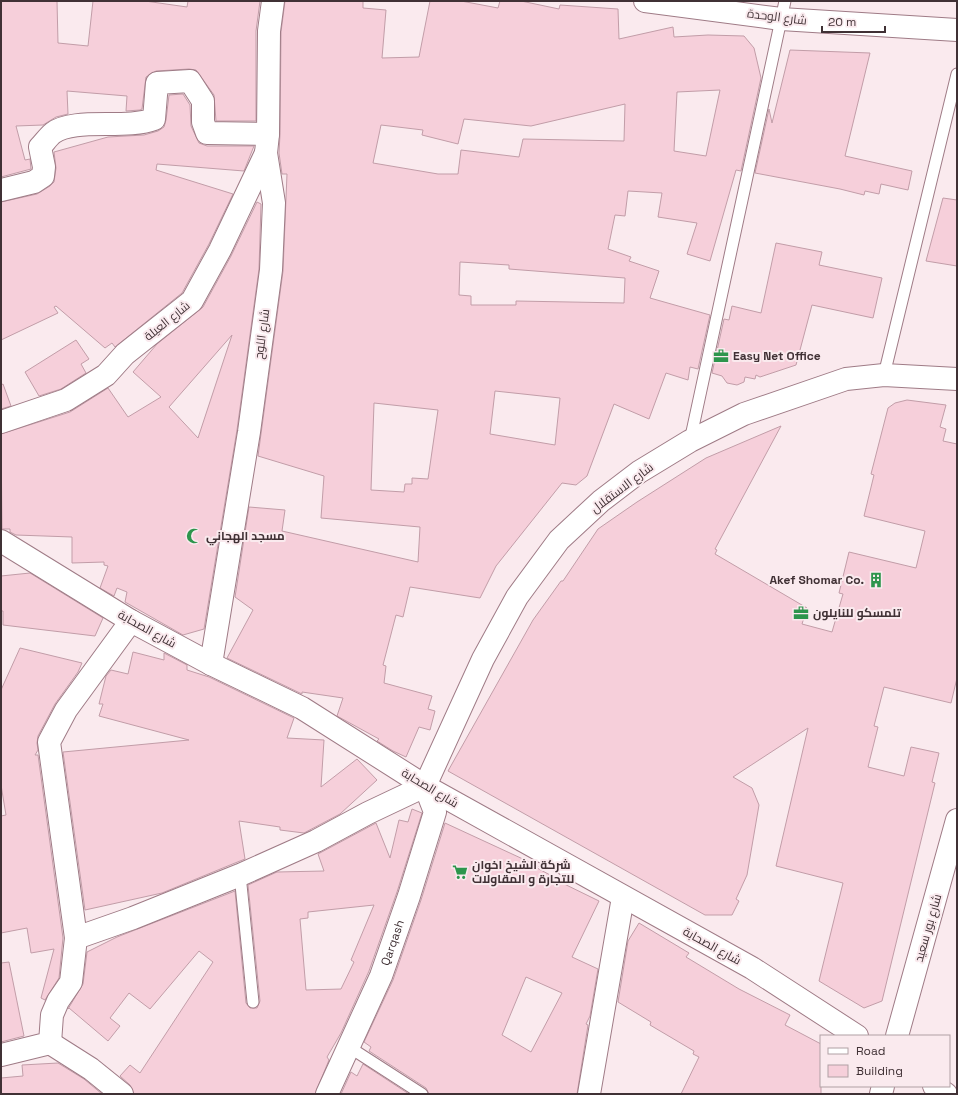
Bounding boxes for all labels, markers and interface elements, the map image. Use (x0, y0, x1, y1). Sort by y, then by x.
street label: شارع الوحدة (746, 5, 808, 29)
scale bar (822, 8, 885, 34)
text: 20 m (828, 14, 856, 30)
street label: شارع العيلة (141, 298, 193, 344)
street label: شارع اللوح (251, 308, 273, 360)
office icon: Easy Net Office (712, 347, 730, 365)
place label: Easy Net Office (733, 348, 821, 364)
street label: شارع الاستقلال (587, 459, 657, 517)
mosque icon: مسجد الهجاني (185, 527, 203, 545)
place label: مسجد الهجاني (206, 528, 285, 546)
building icon: Akef Shomar Co. (867, 571, 885, 589)
place label: Akef Shomar Co. (769, 572, 864, 588)
office icon: تلمسكو للنايلون (792, 604, 810, 622)
place label: تلمسكو للنايلون (813, 605, 901, 621)
street label: شارع الصحابة (115, 606, 179, 652)
street label: شارع الصحابة (398, 765, 462, 811)
place label: شركة الشيخ اخوان للتجارة و المقاولات (472, 857, 574, 887)
supermarket icon: شركة الشيخ اخوان للتجارة و المقاولات (451, 863, 469, 881)
street label: شارع بور سعيد (911, 892, 945, 964)
street label: Qarqash (377, 918, 408, 968)
street label: شارع الصحابة (680, 923, 744, 969)
legend (820, 1035, 950, 1087)
text: Road (856, 1043, 885, 1059)
text: Building (856, 1063, 903, 1079)

